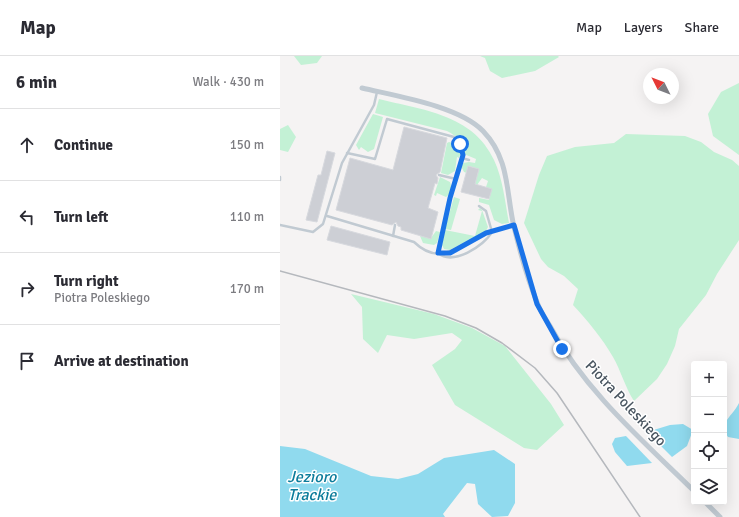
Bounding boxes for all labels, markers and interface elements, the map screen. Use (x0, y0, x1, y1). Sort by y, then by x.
text: Map (20, 16, 56, 40)
text: Map (576, 19, 602, 36)
text: Layers (624, 19, 663, 36)
text: Share (685, 19, 719, 36)
north arrow (643, 68, 679, 104)
text: 6 min (16, 72, 57, 93)
text: Walk · 430 m (193, 74, 264, 90)
icon: ahead (16, 134, 38, 156)
route start (451, 135, 469, 153)
text: Continue (54, 136, 113, 154)
text: 150 m (230, 137, 264, 153)
icon: left (16, 206, 38, 228)
text: Turn left (54, 208, 108, 226)
text: 110 m (230, 209, 264, 225)
text: Turn right (54, 272, 119, 290)
icon: right (16, 278, 38, 300)
text: 170 m (230, 281, 264, 297)
text: Piotra Poleskiego (54, 290, 150, 306)
route end (553, 340, 571, 358)
icon: arrive (16, 350, 38, 372)
text: Arrive at destination (54, 352, 189, 370)
street label: Piotra Poleskiego (582, 356, 670, 450)
map controls (691, 361, 727, 505)
button: + (691, 361, 727, 397)
button: − (691, 397, 727, 433)
button: locate (691, 433, 727, 469)
water label: Jezioro Trackie (288, 467, 337, 505)
button: layers (691, 469, 727, 505)

